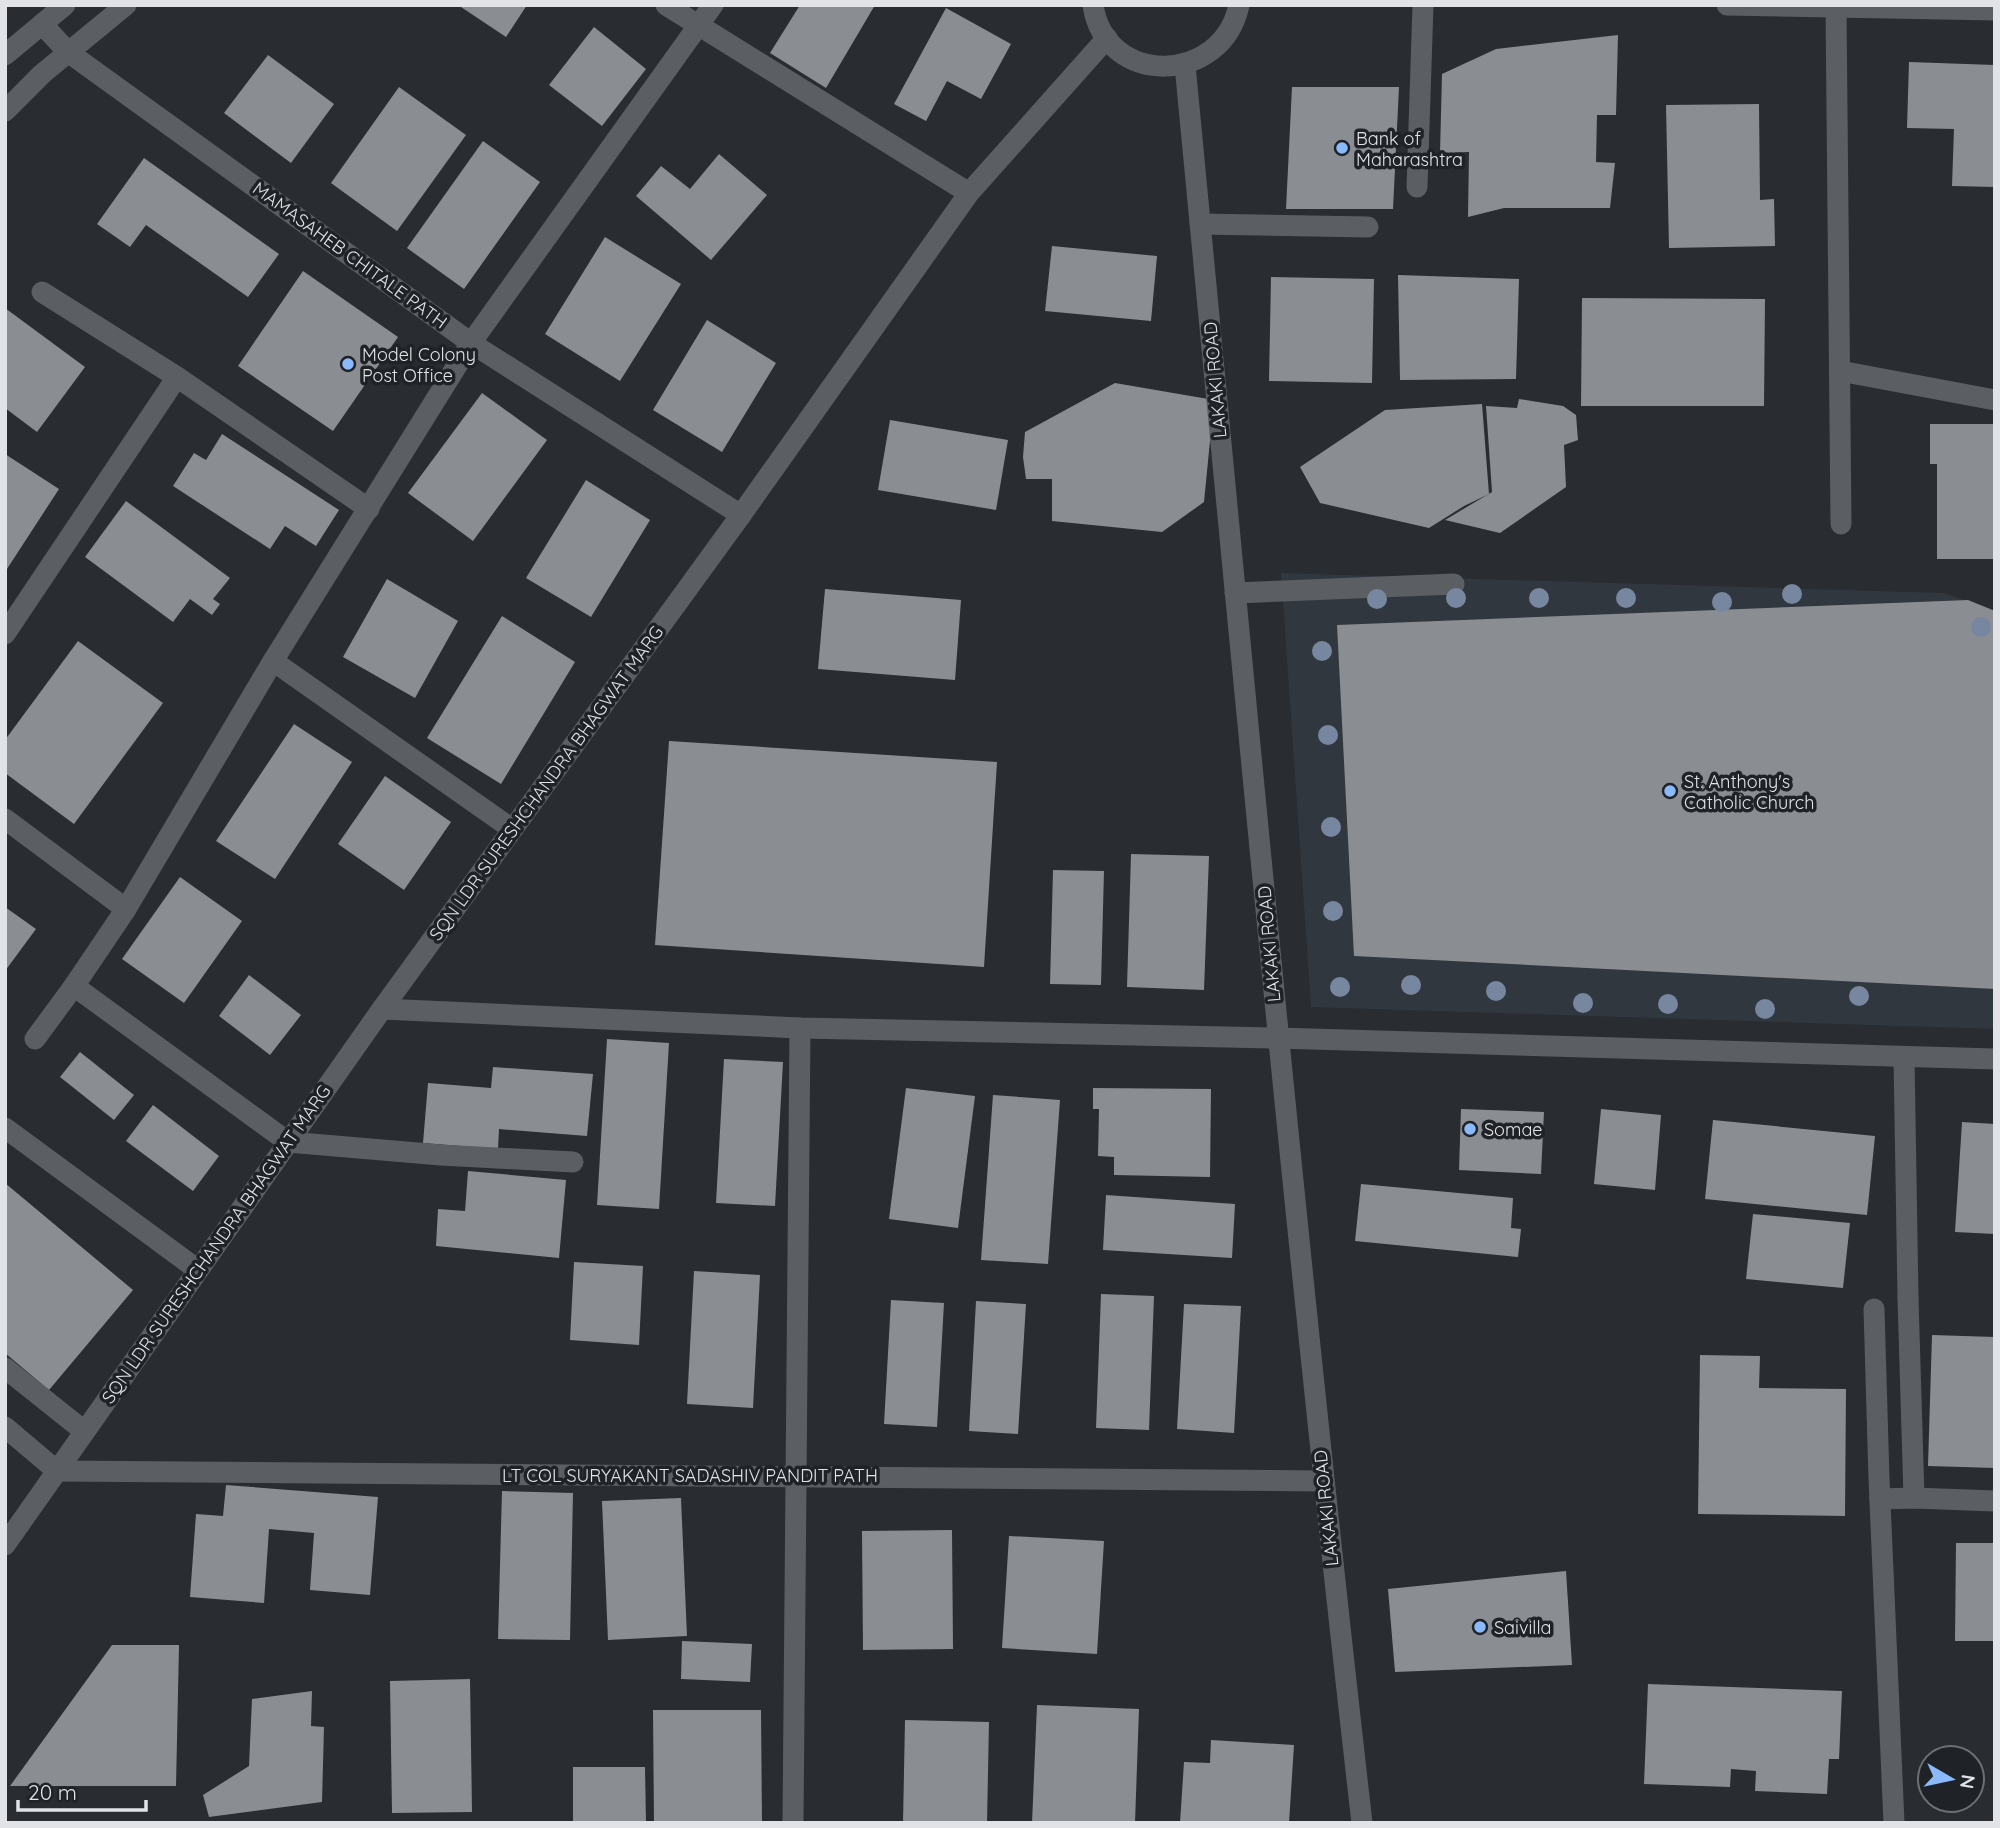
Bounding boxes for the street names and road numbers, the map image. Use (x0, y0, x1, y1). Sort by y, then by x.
street label: MAMASAHEB CHITALE PATH (248, 177, 452, 333)
street label: LAKAKI ROAD (1198, 321, 1232, 439)
street label: SQN LDR SURESHCHANDRA BHAGWAT MARG (424, 621, 668, 945)
street label: LAKAKI ROAD (1252, 885, 1286, 1003)
street label: SQN LDR SURESHCHANDRA BHAGWAT MARG (96, 1080, 336, 1408)
street label: LAKAKI ROAD (1308, 1449, 1344, 1567)
street label: LT COL SURYAKANT SADASHIV PANDIT PATH (502, 1464, 878, 1487)

